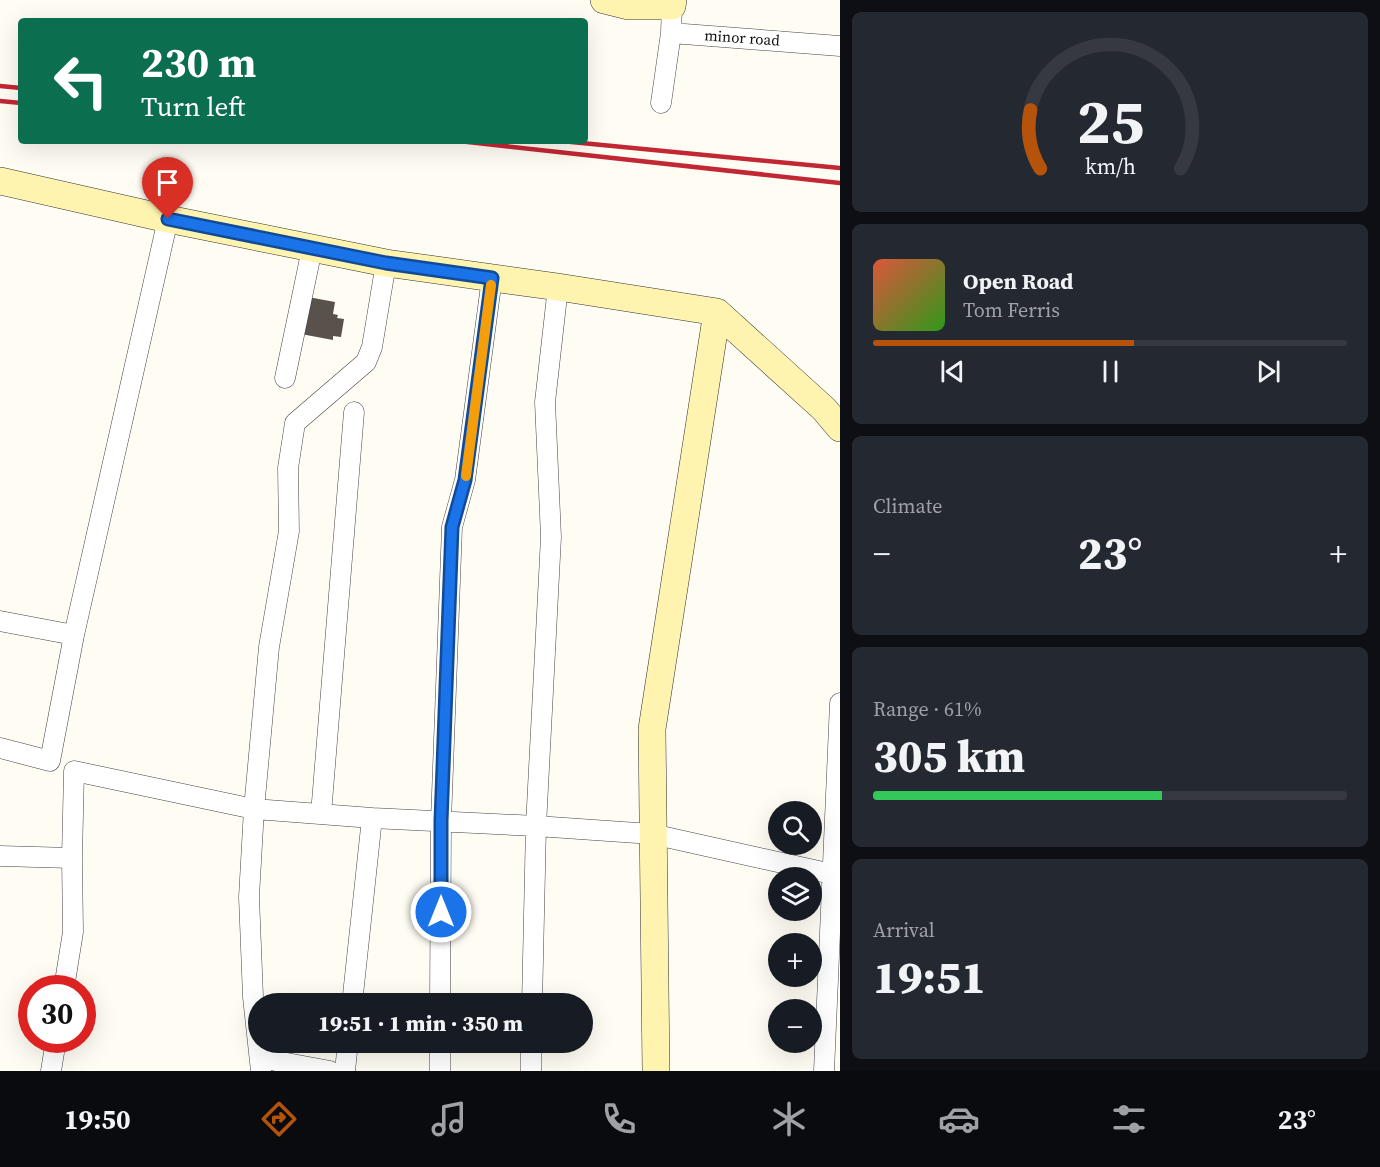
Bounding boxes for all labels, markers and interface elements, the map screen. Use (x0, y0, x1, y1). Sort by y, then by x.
street label: minor road (704, 24, 781, 51)
text: 230 m (141, 33, 256, 91)
icon: left (42, 42, 120, 120)
text: 25 (1076, 78, 1144, 164)
text: Turn left (141, 88, 245, 125)
text: km/h (1084, 152, 1136, 181)
pin (142, 157, 193, 219)
icon: arrive (151, 166, 184, 199)
text: Open Road (963, 266, 1073, 296)
text: Tom Ferris (963, 296, 1060, 324)
icon: previous (936, 355, 969, 388)
icon: pause (1094, 355, 1127, 388)
icon: next (1252, 355, 1285, 388)
text: Climate (873, 492, 942, 520)
text: 23° (1078, 522, 1142, 584)
text: − (873, 531, 891, 576)
text: + (1329, 531, 1347, 576)
text: Range · 61% (873, 695, 982, 723)
text: 305 km (873, 725, 1025, 787)
map controls (768, 801, 822, 1053)
button: search (768, 801, 822, 855)
button: layers (768, 867, 822, 921)
position arrow (409, 880, 473, 944)
text: Arrival (873, 916, 935, 944)
button: + (768, 933, 822, 987)
text: 19:51 (873, 946, 986, 1008)
speed limit sign: 30 (18, 975, 96, 1053)
button: − (768, 999, 822, 1053)
text: 19:51 · 1 min · 350 m (318, 1008, 523, 1038)
icon: directions (258, 1098, 300, 1140)
icon: music (428, 1098, 470, 1140)
icon: phone (598, 1098, 640, 1140)
icon: climate (768, 1098, 810, 1140)
icon: car (938, 1098, 980, 1140)
icon: filters (1108, 1098, 1150, 1140)
text: 19:50 (64, 1101, 131, 1138)
text: 23° (1278, 1101, 1316, 1138)

